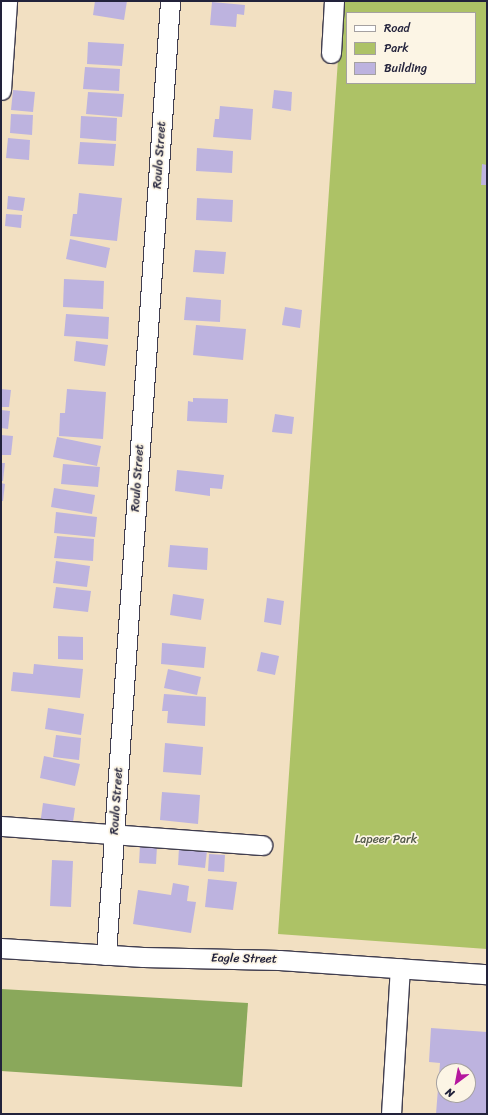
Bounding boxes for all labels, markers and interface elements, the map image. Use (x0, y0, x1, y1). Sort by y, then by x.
legend (346, 12, 476, 84)
text: Road (384, 17, 410, 39)
text: Park (384, 37, 409, 59)
text: Building (384, 57, 427, 79)
street label: Roulo Street (150, 121, 170, 189)
street label: Roulo Street (128, 444, 148, 512)
street label: Roulo Street (107, 767, 127, 835)
park label: Lapeer Park (355, 833, 417, 847)
street label: Eagle Street (211, 951, 277, 967)
north arrow (436, 1063, 476, 1103)
text: N (442, 1083, 458, 1103)

